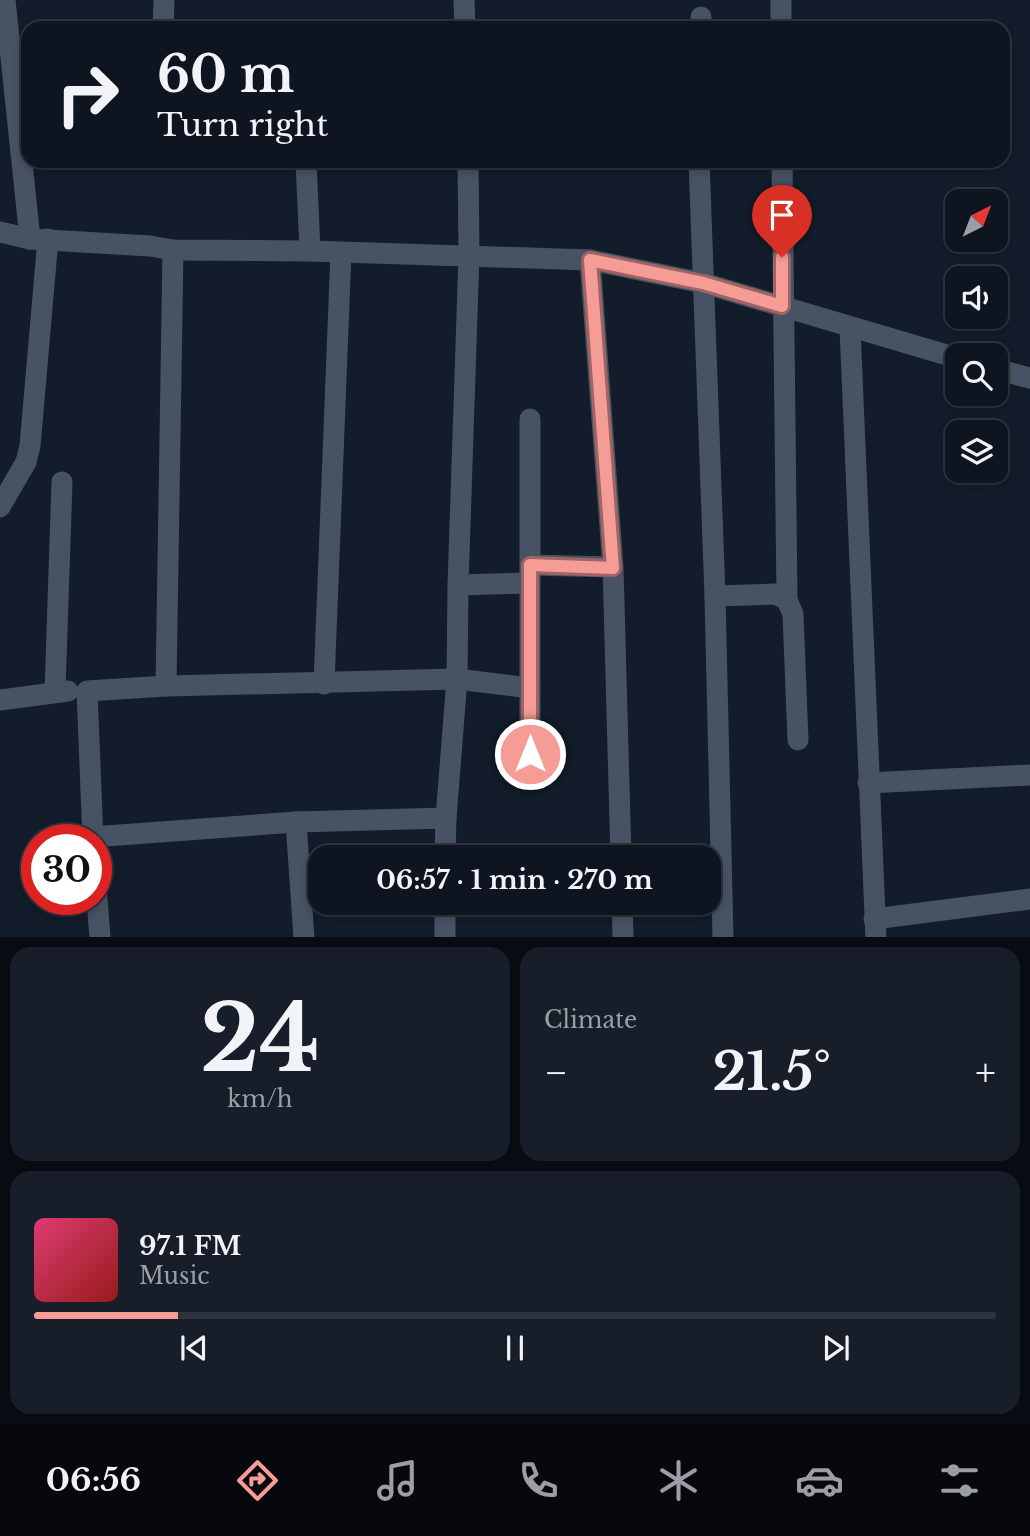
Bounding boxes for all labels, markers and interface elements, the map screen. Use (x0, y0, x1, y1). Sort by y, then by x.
text: 60 m (157, 44, 294, 105)
icon: right (42, 49, 133, 140)
text: Turn right (157, 105, 328, 145)
pin (752, 185, 812, 257)
north arrow (945, 189, 1008, 252)
map controls (945, 189, 1008, 483)
icon: arrive (763, 196, 801, 234)
button: sound (945, 266, 1008, 329)
button: search (945, 343, 1008, 406)
button: layers (945, 420, 1008, 483)
position arrow (493, 717, 567, 791)
speed limit sign: 30 (21, 824, 112, 915)
text: 06:57 · 1 min · 270 m (376, 864, 653, 896)
text: 24 (200, 983, 320, 1096)
text: Climate (544, 1006, 637, 1034)
text: 21.5° (712, 1040, 831, 1104)
text: − (544, 1049, 568, 1096)
text: + (975, 1049, 996, 1096)
text: km/h (227, 1085, 293, 1113)
text: 97.1 FM (139, 1230, 241, 1262)
text: Music (139, 1262, 210, 1290)
icon: previous (175, 1329, 213, 1367)
icon: pause (496, 1329, 534, 1367)
icon: next (817, 1329, 855, 1367)
icon: directions (233, 1456, 282, 1505)
icon: music (373, 1456, 422, 1505)
icon: phone (514, 1456, 563, 1505)
icon: climate (654, 1456, 703, 1505)
icon: car (795, 1456, 844, 1505)
icon: filters (935, 1456, 984, 1505)
text: 06:56 (46, 1460, 141, 1500)

